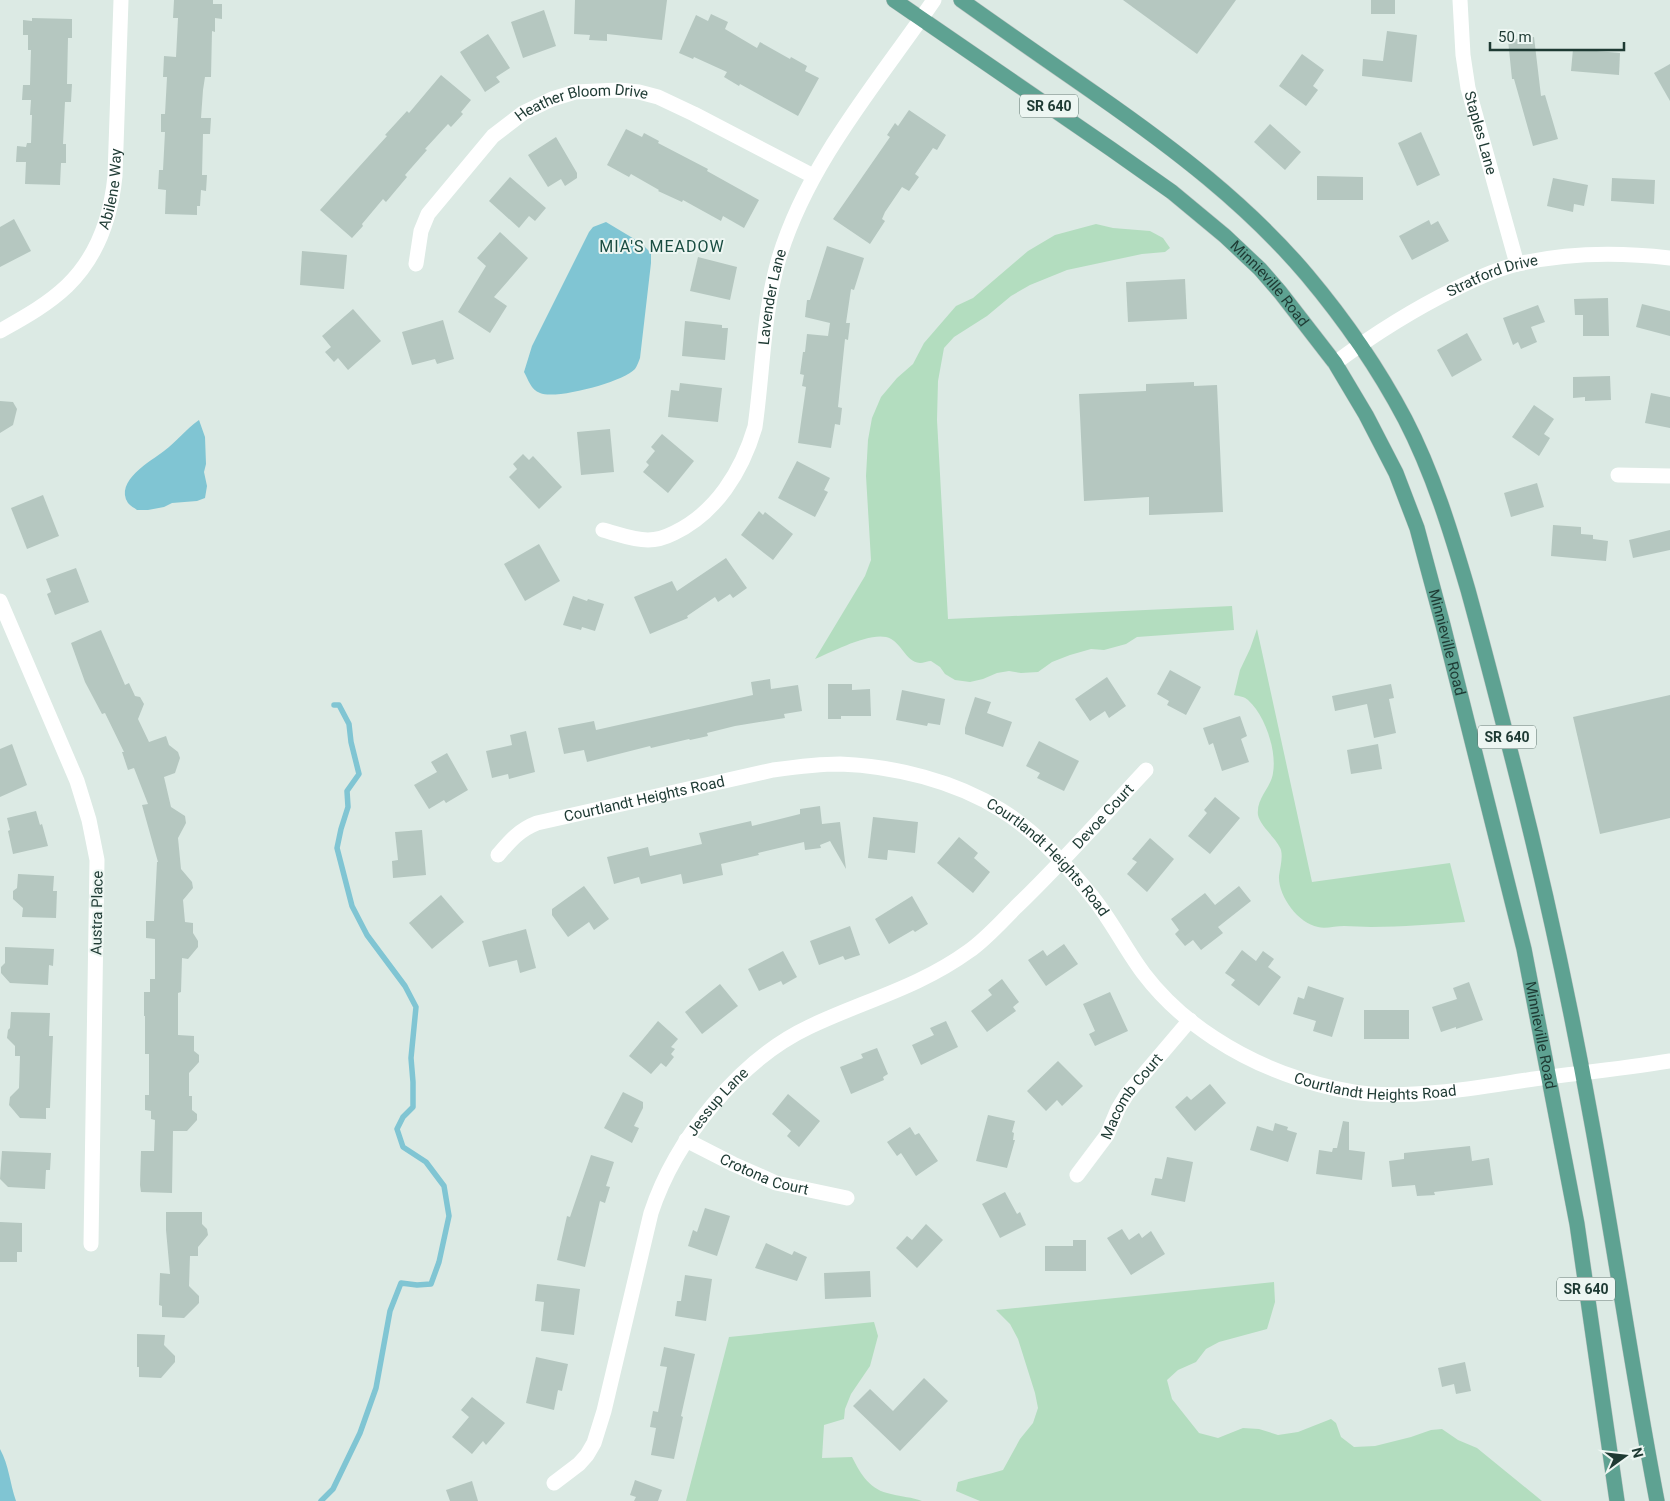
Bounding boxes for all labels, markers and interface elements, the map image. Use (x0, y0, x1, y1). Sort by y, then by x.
scale bar (1490, 20, 1624, 52)
text: 50 m (1498, 28, 1532, 46)
street label: Heather Bloom Drive (511, 81, 650, 125)
street label: Staples Lane (1460, 89, 1501, 177)
road number: SR 640 (1020, 94, 1078, 118)
street label: Abilene Way (95, 148, 125, 232)
district label: MIA'S MEADOW (599, 237, 725, 256)
street label: Minnieville Road (1227, 237, 1312, 330)
street label: Lavender Lane (755, 247, 790, 346)
street label: Stratford Drive (1443, 251, 1539, 301)
street label: Minnieville Road (1425, 587, 1469, 697)
road number: SR 640 (1478, 726, 1536, 749)
street label: Courtlandt Heights Road (562, 772, 726, 826)
street label: Devoe Court (1069, 780, 1138, 853)
street label: Courtlandt Heights Road (983, 794, 1113, 920)
street label: Austra Place (87, 871, 107, 955)
street label: Minnieville Road (1521, 980, 1560, 1091)
street label: Macomb Court (1097, 1050, 1166, 1142)
street label: Jessup Lane (683, 1064, 752, 1140)
street label: Courtlandt Heights Road (1292, 1069, 1457, 1104)
street label: Crotona Court (717, 1150, 810, 1199)
road number: SR 640 (1557, 1278, 1615, 1300)
north arrow (1600, 1431, 1650, 1481)
text: N (1629, 1446, 1647, 1459)

